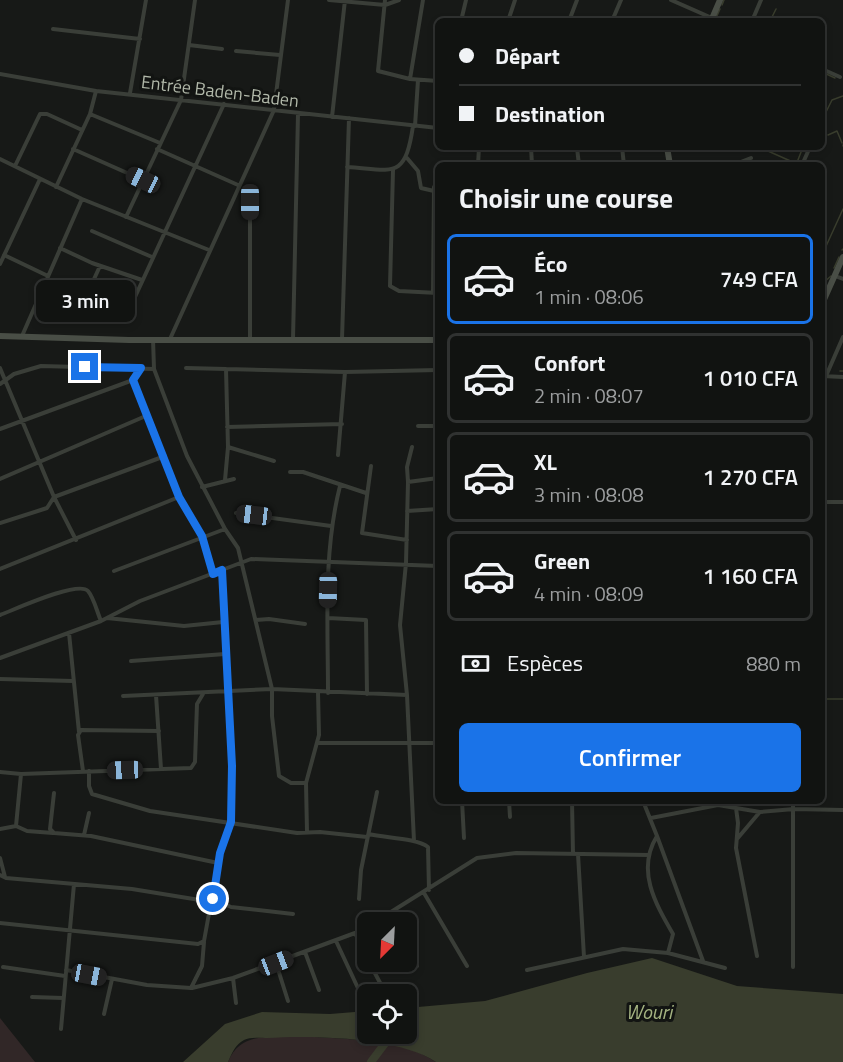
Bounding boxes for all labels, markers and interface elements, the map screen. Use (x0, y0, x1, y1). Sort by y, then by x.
text: Départ (495, 39, 560, 73)
street label: Entrée Baden-Baden (140, 68, 300, 114)
text: Destination (495, 97, 605, 131)
car (123, 164, 163, 196)
text: Choisir une course (459, 177, 673, 218)
car (241, 184, 259, 220)
text: Éco (534, 247, 567, 281)
icon: car (462, 252, 516, 306)
text: 749 CFA (720, 262, 798, 296)
callout: 3 min (36, 280, 134, 322)
text: 1 min · 08:06 (534, 281, 644, 312)
text: 3 min (61, 285, 110, 316)
text: Confort (534, 346, 605, 380)
icon: car (462, 351, 516, 405)
route end (71, 353, 98, 380)
text: 1 010 CFA (703, 361, 798, 395)
text: 2 min · 08:07 (534, 380, 644, 411)
text: XL (534, 445, 557, 479)
icon: car (462, 450, 516, 504)
text: 1 270 CFA (703, 460, 798, 494)
text: 3 min · 08:08 (534, 479, 644, 510)
car (235, 504, 273, 526)
text: Green (534, 544, 590, 578)
icon: car (462, 549, 516, 603)
text: 1 160 CFA (703, 559, 798, 593)
car (319, 572, 337, 608)
text: 4 min · 08:09 (534, 578, 644, 609)
text: Espèces (507, 646, 583, 680)
icon: cash (459, 647, 492, 680)
text: 880 m (746, 648, 801, 679)
button: Confirmer (459, 723, 801, 792)
car (107, 760, 143, 780)
route start (199, 885, 226, 912)
north arrow (357, 912, 417, 972)
map controls (357, 912, 417, 1044)
car (256, 948, 296, 978)
car (70, 963, 108, 987)
button: locate (357, 984, 417, 1044)
water label: Wouri (626, 996, 675, 1027)

